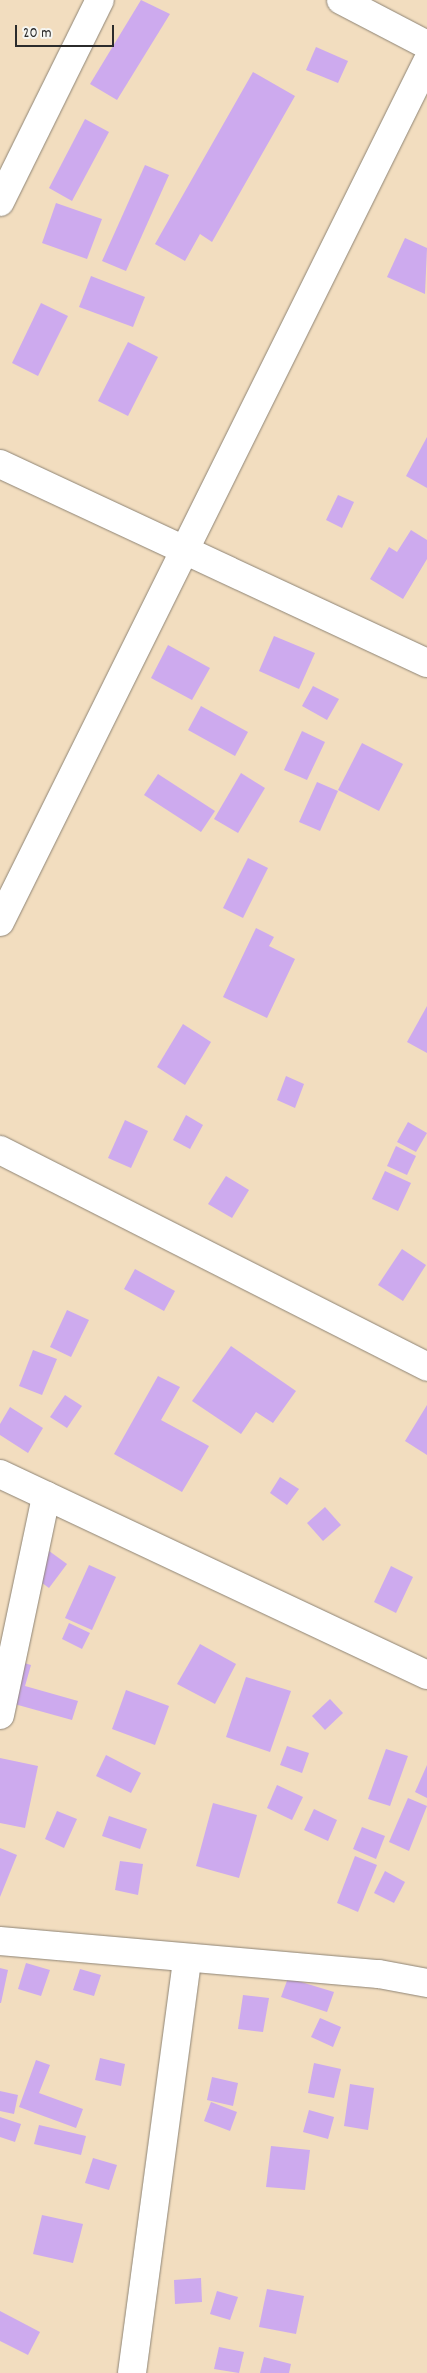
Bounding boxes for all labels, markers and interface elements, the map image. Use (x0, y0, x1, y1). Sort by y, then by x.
scale bar (18, 15, 116, 47)
text: 20 m (23, 23, 51, 45)

